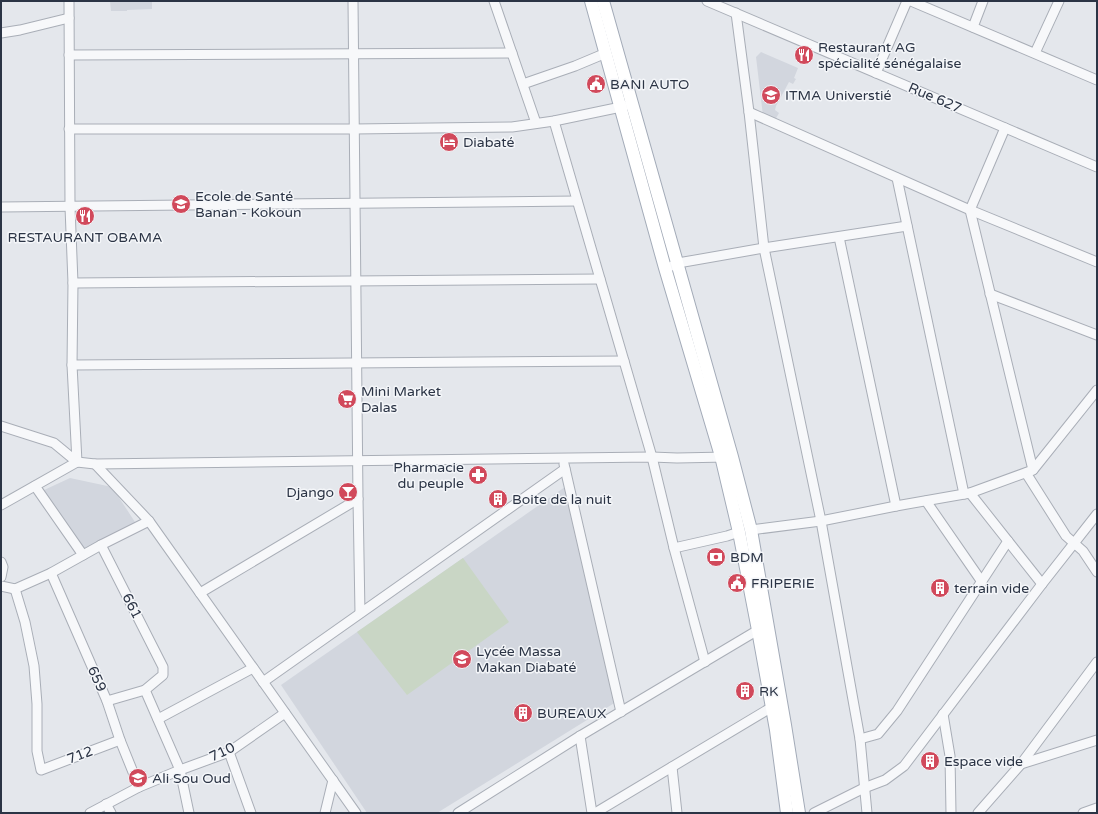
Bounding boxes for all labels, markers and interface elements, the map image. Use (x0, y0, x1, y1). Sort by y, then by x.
place label: Restaurant AG spécialité sénégalaise (818, 39, 961, 72)
restaurant icon: Restaurant AG spécialité sénégalaise (793, 44, 815, 66)
public building icon: BANI AUTO (585, 73, 607, 95)
place label: BANI AUTO (610, 76, 689, 93)
street label: Rue 627 (906, 79, 964, 117)
school or university icon: ITMA Universtié (760, 84, 782, 106)
place label: ITMA Universtié (785, 87, 892, 104)
hotel icon: Diabaté (438, 131, 460, 153)
place label: Diabaté (463, 134, 515, 151)
place label: Ecole de Santé Banan - Kokoun (195, 188, 301, 221)
school or university icon: Ecole de Santé Banan - Kokoun (170, 193, 192, 215)
restaurant icon: RESTAURANT OBAMA (74, 205, 96, 227)
place label: RESTAURANT OBAMA (8, 229, 162, 246)
place label: Mini Market Dalas (361, 383, 442, 416)
supermarket icon: Mini Market Dalas (336, 388, 358, 410)
place label: Pharmacie du peuple (393, 459, 464, 492)
pharmacy icon: Pharmacie du peuple (467, 464, 489, 486)
bar icon: Django (337, 481, 359, 503)
place label: Django (286, 484, 334, 501)
building icon: Boite de la nuit (487, 488, 509, 510)
place label: Boite de la nuit (512, 491, 612, 508)
bank icon: BDM (705, 546, 727, 568)
place label: BDM (730, 549, 764, 566)
public building icon: FRIPERIE (726, 572, 748, 594)
place label: FRIPERIE (751, 575, 815, 592)
building icon: terrain vide (929, 577, 951, 599)
place label: terrain vide (954, 580, 1029, 597)
street label: 661 (118, 590, 146, 622)
place label: Lycée Massa Makan Diabaté (476, 643, 576, 676)
school or university icon: Lycée Massa Makan Diabaté (451, 648, 473, 670)
street label: 659 (84, 663, 110, 695)
building icon: RK (734, 680, 756, 702)
place label: RK (759, 683, 778, 700)
building icon: BUREAUX (512, 702, 534, 724)
place label: BUREAUX (537, 705, 606, 722)
street label: 710 (206, 739, 238, 765)
street label: 712 (65, 742, 95, 768)
building icon: Espace vide (919, 750, 941, 772)
place label: Espace vide (944, 753, 1023, 770)
school or university icon: Ali Sou Oud (127, 767, 149, 789)
place label: Ali Sou Oud (152, 770, 231, 787)

